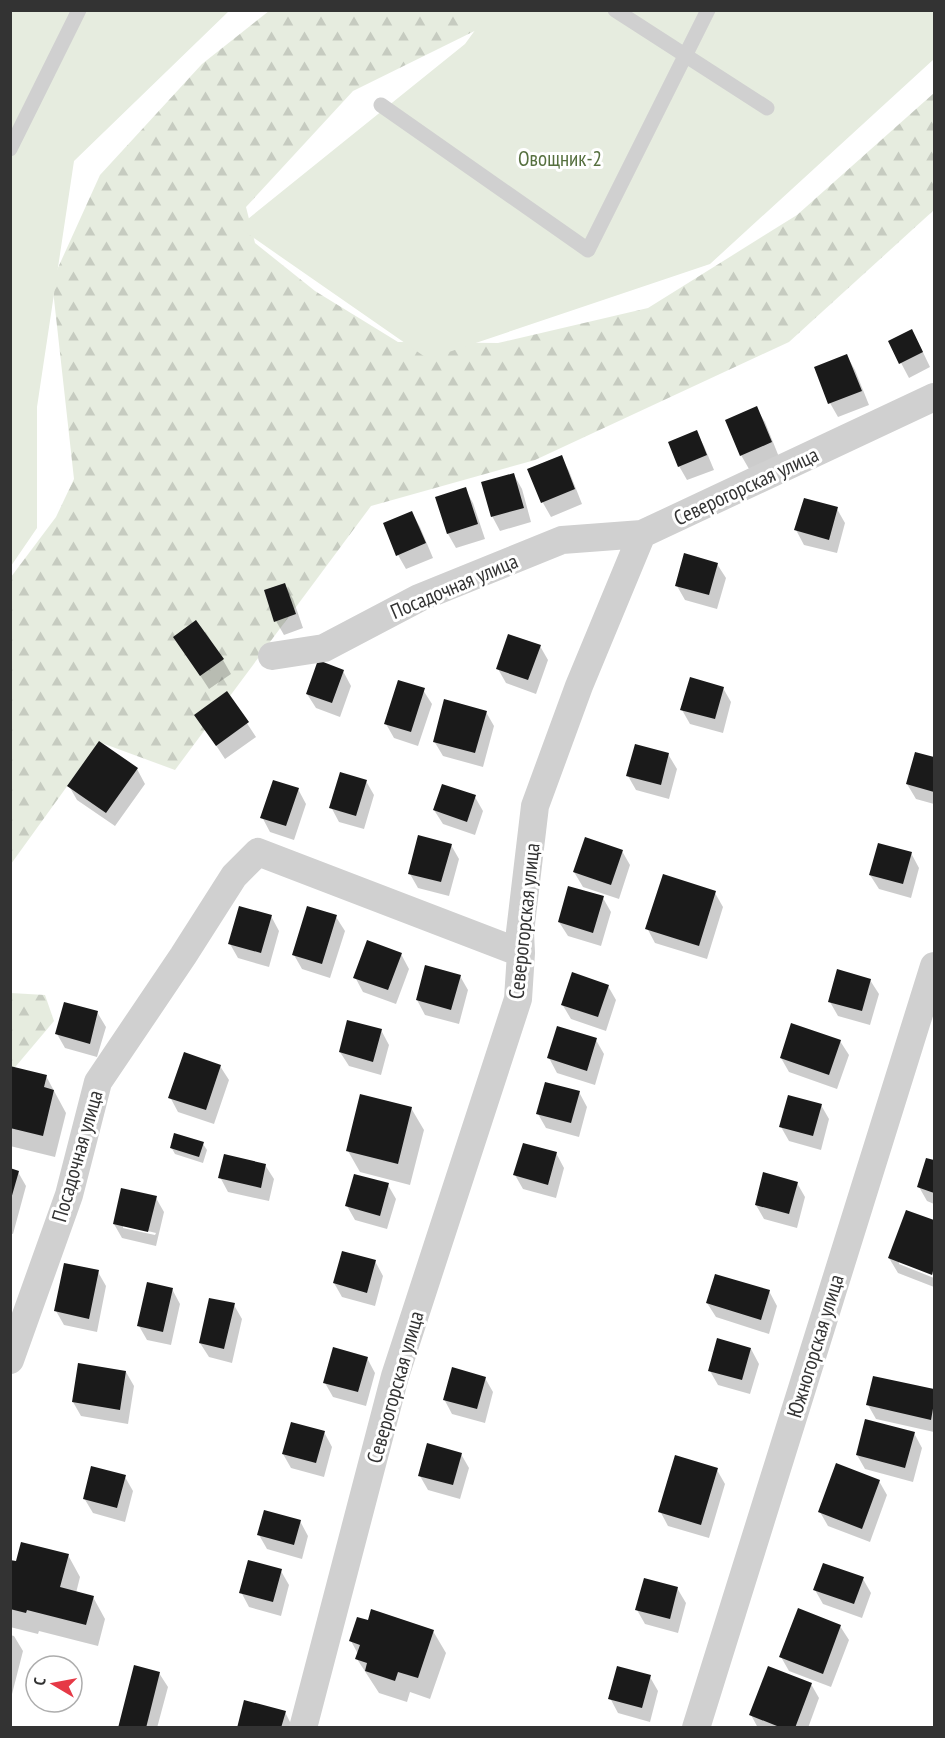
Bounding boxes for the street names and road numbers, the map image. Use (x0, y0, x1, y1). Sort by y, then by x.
street label: Северогорская улица (669, 441, 823, 531)
street label: Посадочная улица (386, 547, 522, 625)
street label: Северогорская улица (502, 842, 546, 1000)
street label: Посадочная улица (45, 1087, 109, 1225)
street label: Южногорская улица (780, 1271, 850, 1421)
street label: Северогорская улица (360, 1308, 430, 1466)

